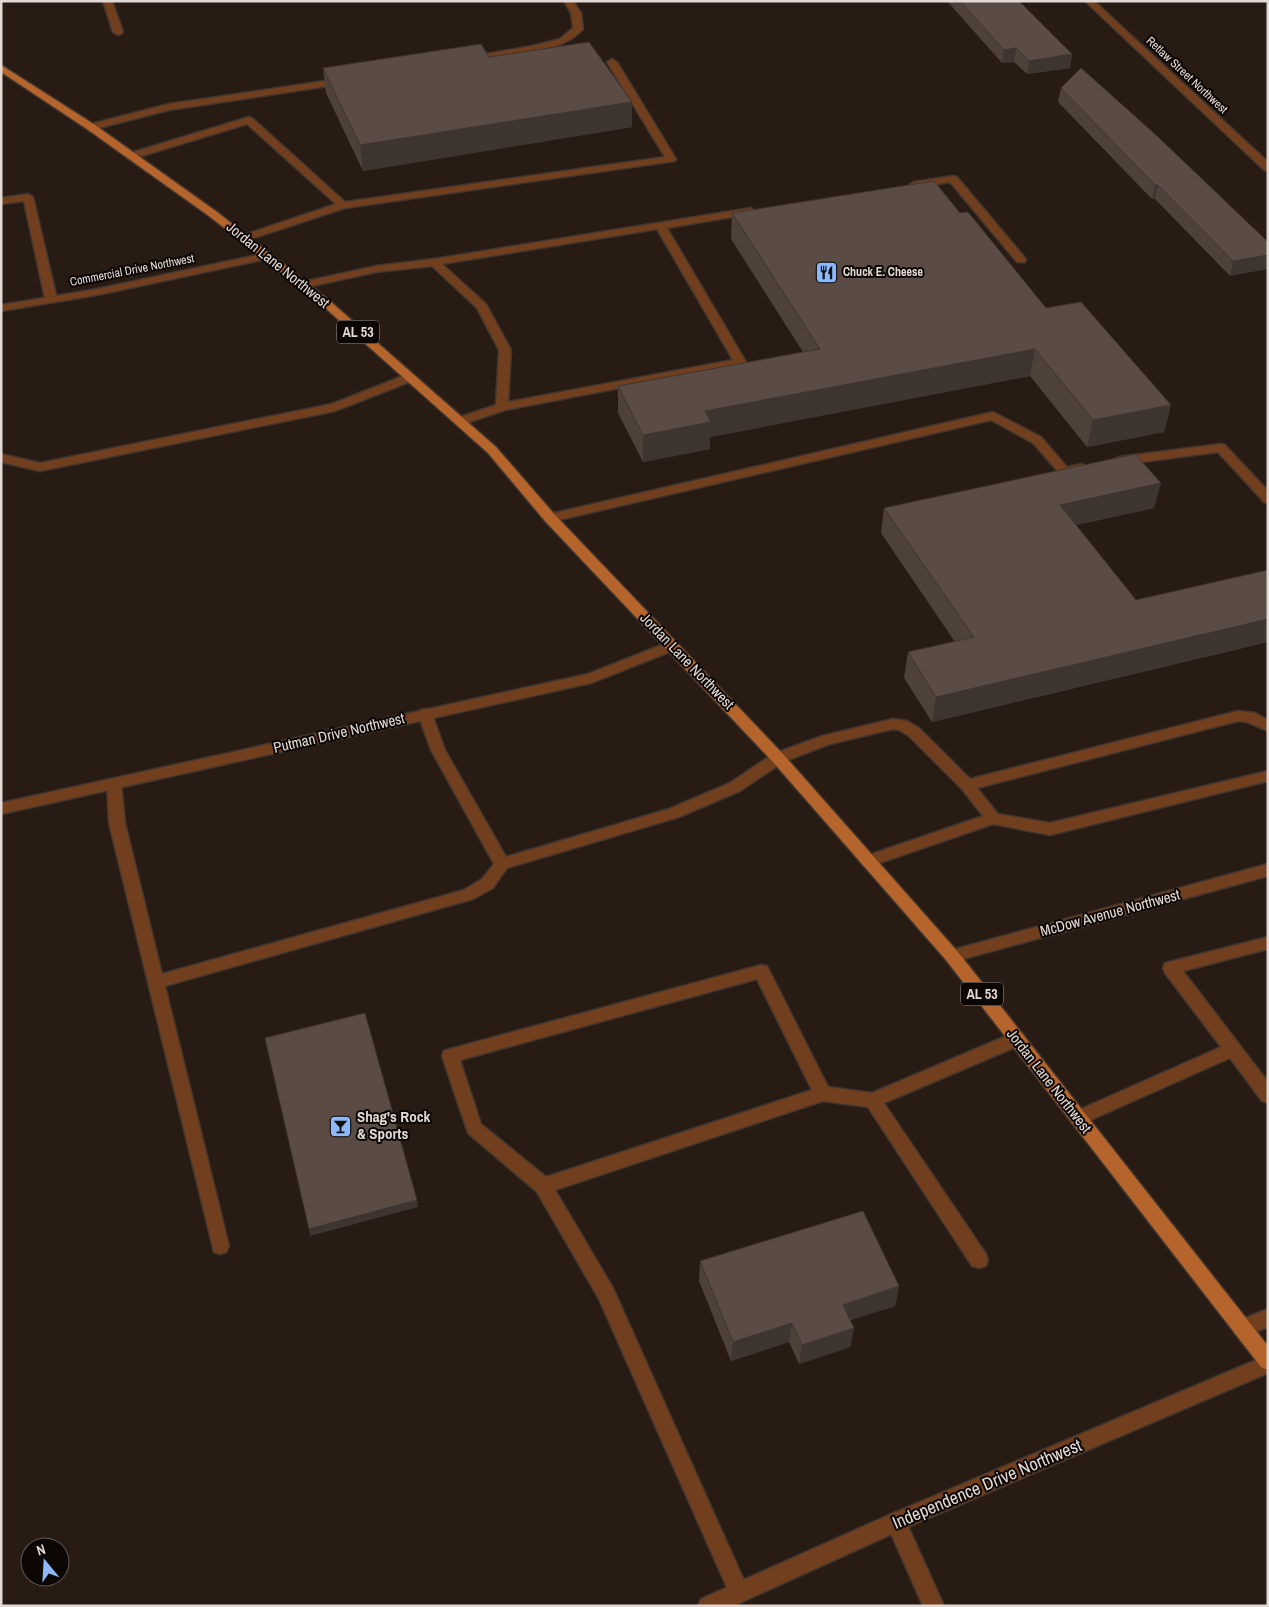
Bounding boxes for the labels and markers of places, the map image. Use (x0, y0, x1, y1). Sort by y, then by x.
restaurant icon: Chuck E. Cheese (815, 260, 839, 284)
place label: Chuck E. Cheese (843, 264, 923, 280)
place label: Shag's Rock & Sports (357, 1106, 430, 1144)
bar icon: Shag's Rock & Sports (329, 1114, 353, 1138)

